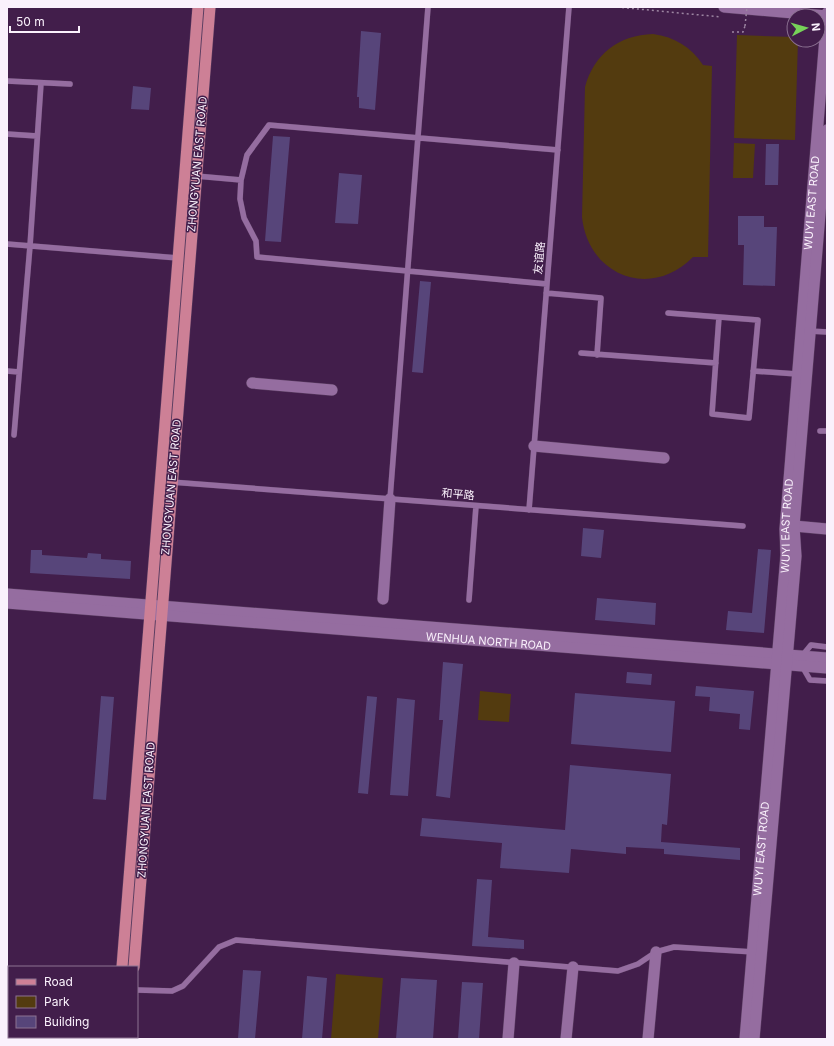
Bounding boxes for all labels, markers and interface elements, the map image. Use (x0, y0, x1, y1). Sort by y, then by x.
scale bar (10, 8, 79, 34)
north arrow (786, 8, 826, 48)
text: 50 m (16, 14, 45, 29)
text: N (809, 22, 823, 32)
street label: ZHONGYUAN EAST ROAD (184, 95, 210, 232)
street label: WUYI EAST ROAD (801, 155, 822, 251)
street label: 友谊路 (531, 241, 547, 275)
street label: ZHONGYUAN EAST ROAD (158, 418, 184, 555)
street label: WUYI EAST ROAD (777, 478, 796, 574)
street label: 和平路 (441, 486, 475, 502)
street label: WENHUA NORTH ROAD (425, 629, 552, 653)
street label: ZHONGYUAN EAST ROAD (134, 741, 158, 878)
street label: WUYI EAST ROAD (750, 801, 772, 896)
legend (8, 966, 138, 1038)
text: Road (44, 974, 73, 989)
text: Park (44, 994, 70, 1009)
text: Building (44, 1014, 89, 1029)

